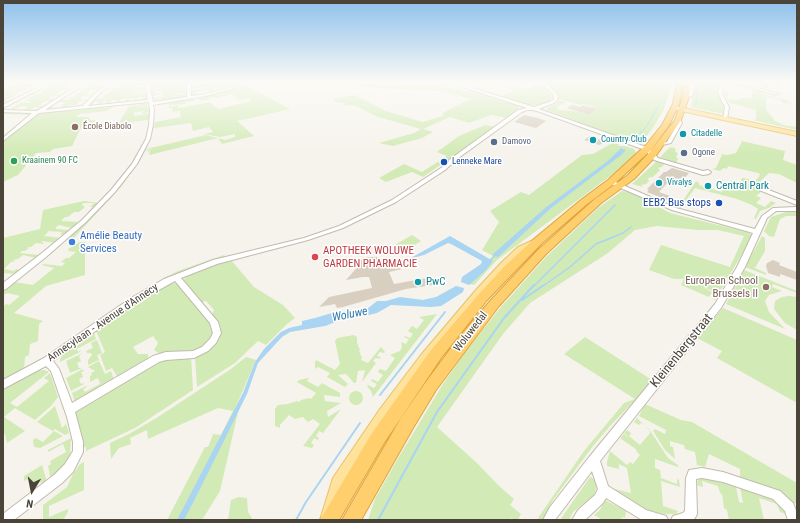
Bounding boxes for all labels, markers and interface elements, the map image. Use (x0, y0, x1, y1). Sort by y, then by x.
marker: École Diabolo (70, 122, 80, 132)
place label: École Diabolo (83, 122, 131, 132)
marker: Citadelle (678, 129, 688, 139)
place label: Citadelle (691, 129, 722, 139)
marker: Country Club (588, 135, 598, 145)
place label: Country Club (601, 135, 647, 145)
marker: Damovo (489, 137, 499, 147)
place label: Damovo (502, 137, 531, 147)
marker: Ogone (679, 148, 689, 158)
place label: Ogone (692, 148, 715, 158)
marker: Kraainem 90 FC (9, 156, 19, 166)
place label: Kraainem 90 FC (22, 156, 78, 166)
marker: Lenneke Mare (439, 157, 449, 167)
place label: Lenneke Mare (452, 157, 502, 167)
marker: Vivalys (654, 178, 664, 188)
place label: Vivalys (667, 178, 692, 188)
place label: Central Park (716, 179, 769, 193)
marker: Central Park (703, 181, 713, 191)
place label: EEB2 Bus stops (643, 196, 711, 210)
marker: EEB2 Bus stops (714, 198, 724, 208)
place label: Amélie Beauty Services (80, 229, 142, 255)
marker: Amélie Beauty Services (67, 237, 77, 247)
place label: APOTHEEK WOLUWE GARDEN PHARMACIE (323, 244, 417, 270)
marker: APOTHEEK WOLUWE GARDEN PHARMACIE (310, 252, 320, 262)
place label: European School Brussels II (685, 274, 758, 300)
place label: PwC (426, 275, 445, 289)
marker: PwC (413, 277, 423, 287)
street label: Annecylaan - Avenue d'Annecy (45, 281, 161, 365)
marker: European School Brussels II (761, 282, 771, 292)
water label: Woluwe (331, 305, 369, 325)
street label: Woluwedal (451, 309, 491, 355)
street label: Kleinenbergstraat (647, 311, 717, 391)
north arrow (12, 471, 52, 511)
text: N (25, 496, 34, 510)

